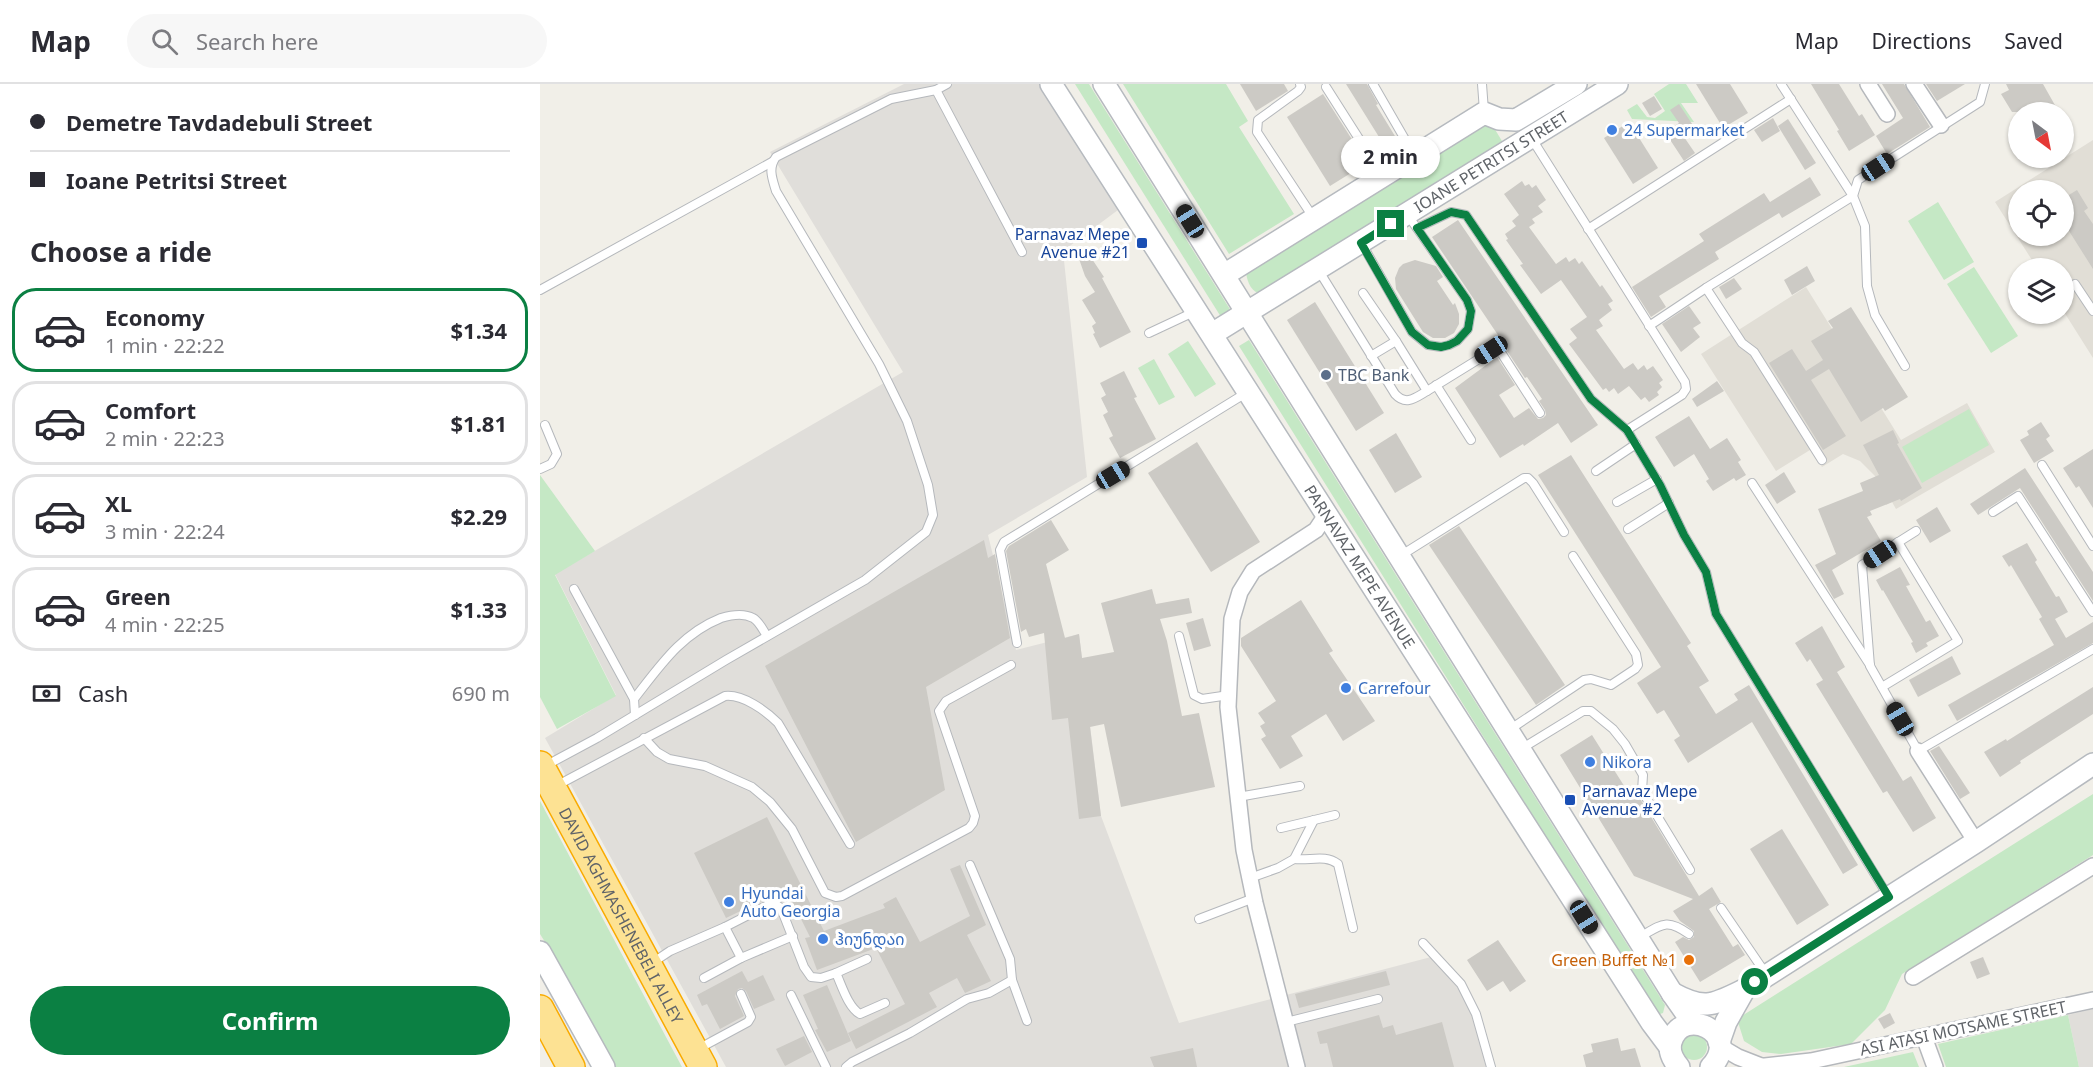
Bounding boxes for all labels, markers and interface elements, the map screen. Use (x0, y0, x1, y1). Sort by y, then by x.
search box (127, 14, 547, 68)
text: Map (30, 22, 91, 60)
icon: search (148, 25, 181, 58)
text: Search here (196, 26, 318, 56)
text: Map (1795, 27, 1839, 55)
text: Directions (1872, 27, 1971, 55)
text: Saved (2004, 27, 2063, 55)
north arrow (2008, 102, 2074, 168)
map controls (2008, 102, 2074, 324)
street label: IOANE PETRITSI STREET (1410, 106, 1573, 218)
text: Demetre Tavdadebuli Street (66, 107, 372, 137)
place label: 24 Supermarket (1624, 119, 1745, 141)
marker: 24 Supermarket (1605, 123, 1619, 137)
callout: 2 min (1342, 137, 1440, 179)
text: 2 min (1363, 143, 1418, 170)
car (1858, 150, 1898, 184)
text: Ioane Petritsi Street (66, 165, 287, 195)
button: locate (2008, 180, 2074, 246)
car (1173, 201, 1207, 241)
route end (1377, 210, 1404, 237)
place label: Parnavaz Mepe Avenue #21 (1015, 223, 1130, 263)
text: Choose a ride (30, 233, 212, 270)
marker: Parnavaz Mepe Avenue #21 (1135, 236, 1149, 250)
button: layers (2008, 258, 2074, 324)
text: Economy (105, 302, 204, 332)
icon: car (33, 303, 87, 357)
text: $1.34 (450, 315, 507, 345)
text: 1 min · 22:22 (105, 332, 225, 359)
car (1471, 333, 1511, 367)
place label: TBC Bank (1338, 364, 1410, 386)
marker: TBC Bank (1319, 368, 1333, 382)
text: Comfort (105, 395, 196, 425)
icon: car (33, 396, 87, 450)
text: $1.81 (450, 408, 507, 438)
text: 2 min · 22:23 (105, 425, 225, 452)
car (1093, 458, 1133, 492)
street label: PARNAVAZ MEPE AVENUE (1299, 480, 1420, 653)
text: XL (105, 488, 132, 518)
icon: car (33, 489, 87, 543)
text: $2.29 (450, 501, 507, 531)
text: 3 min · 22:24 (105, 518, 225, 545)
car (1860, 537, 1900, 571)
text: Green (105, 581, 171, 611)
icon: car (33, 582, 87, 636)
text: $1.33 (450, 594, 507, 624)
text: 4 min · 22:25 (105, 611, 225, 638)
icon: cash (30, 677, 63, 710)
place label: Carrefour (1358, 677, 1431, 699)
text: Cash (78, 678, 128, 708)
text: 690 m (452, 680, 510, 707)
marker: Carrefour (1339, 681, 1353, 695)
car (1883, 699, 1917, 739)
place label: Nikora (1602, 751, 1652, 773)
marker: Nikora (1583, 755, 1597, 769)
place label: Parnavaz Mepe Avenue #2 (1582, 780, 1697, 820)
marker: Parnavaz Mepe Avenue #2 (1563, 793, 1577, 807)
street label: DAVID AGHMASHENEBELI ALLEY (554, 803, 689, 1028)
place label: Hyundai Auto Georgia (741, 882, 840, 922)
marker: Hyundai Auto Georgia (722, 895, 736, 909)
car (1567, 897, 1601, 937)
place label: ჰიუნდაი (835, 928, 904, 950)
marker: ჰიუნდაი (816, 932, 830, 946)
place label: Green Buffet №1 (1551, 949, 1677, 971)
marker: Green Buffet №1 (1682, 953, 1696, 967)
route start (1741, 968, 1768, 995)
button: Confirm (30, 986, 510, 1055)
street label: ASI ATASI MOTSAME STREET (1858, 995, 2068, 1061)

